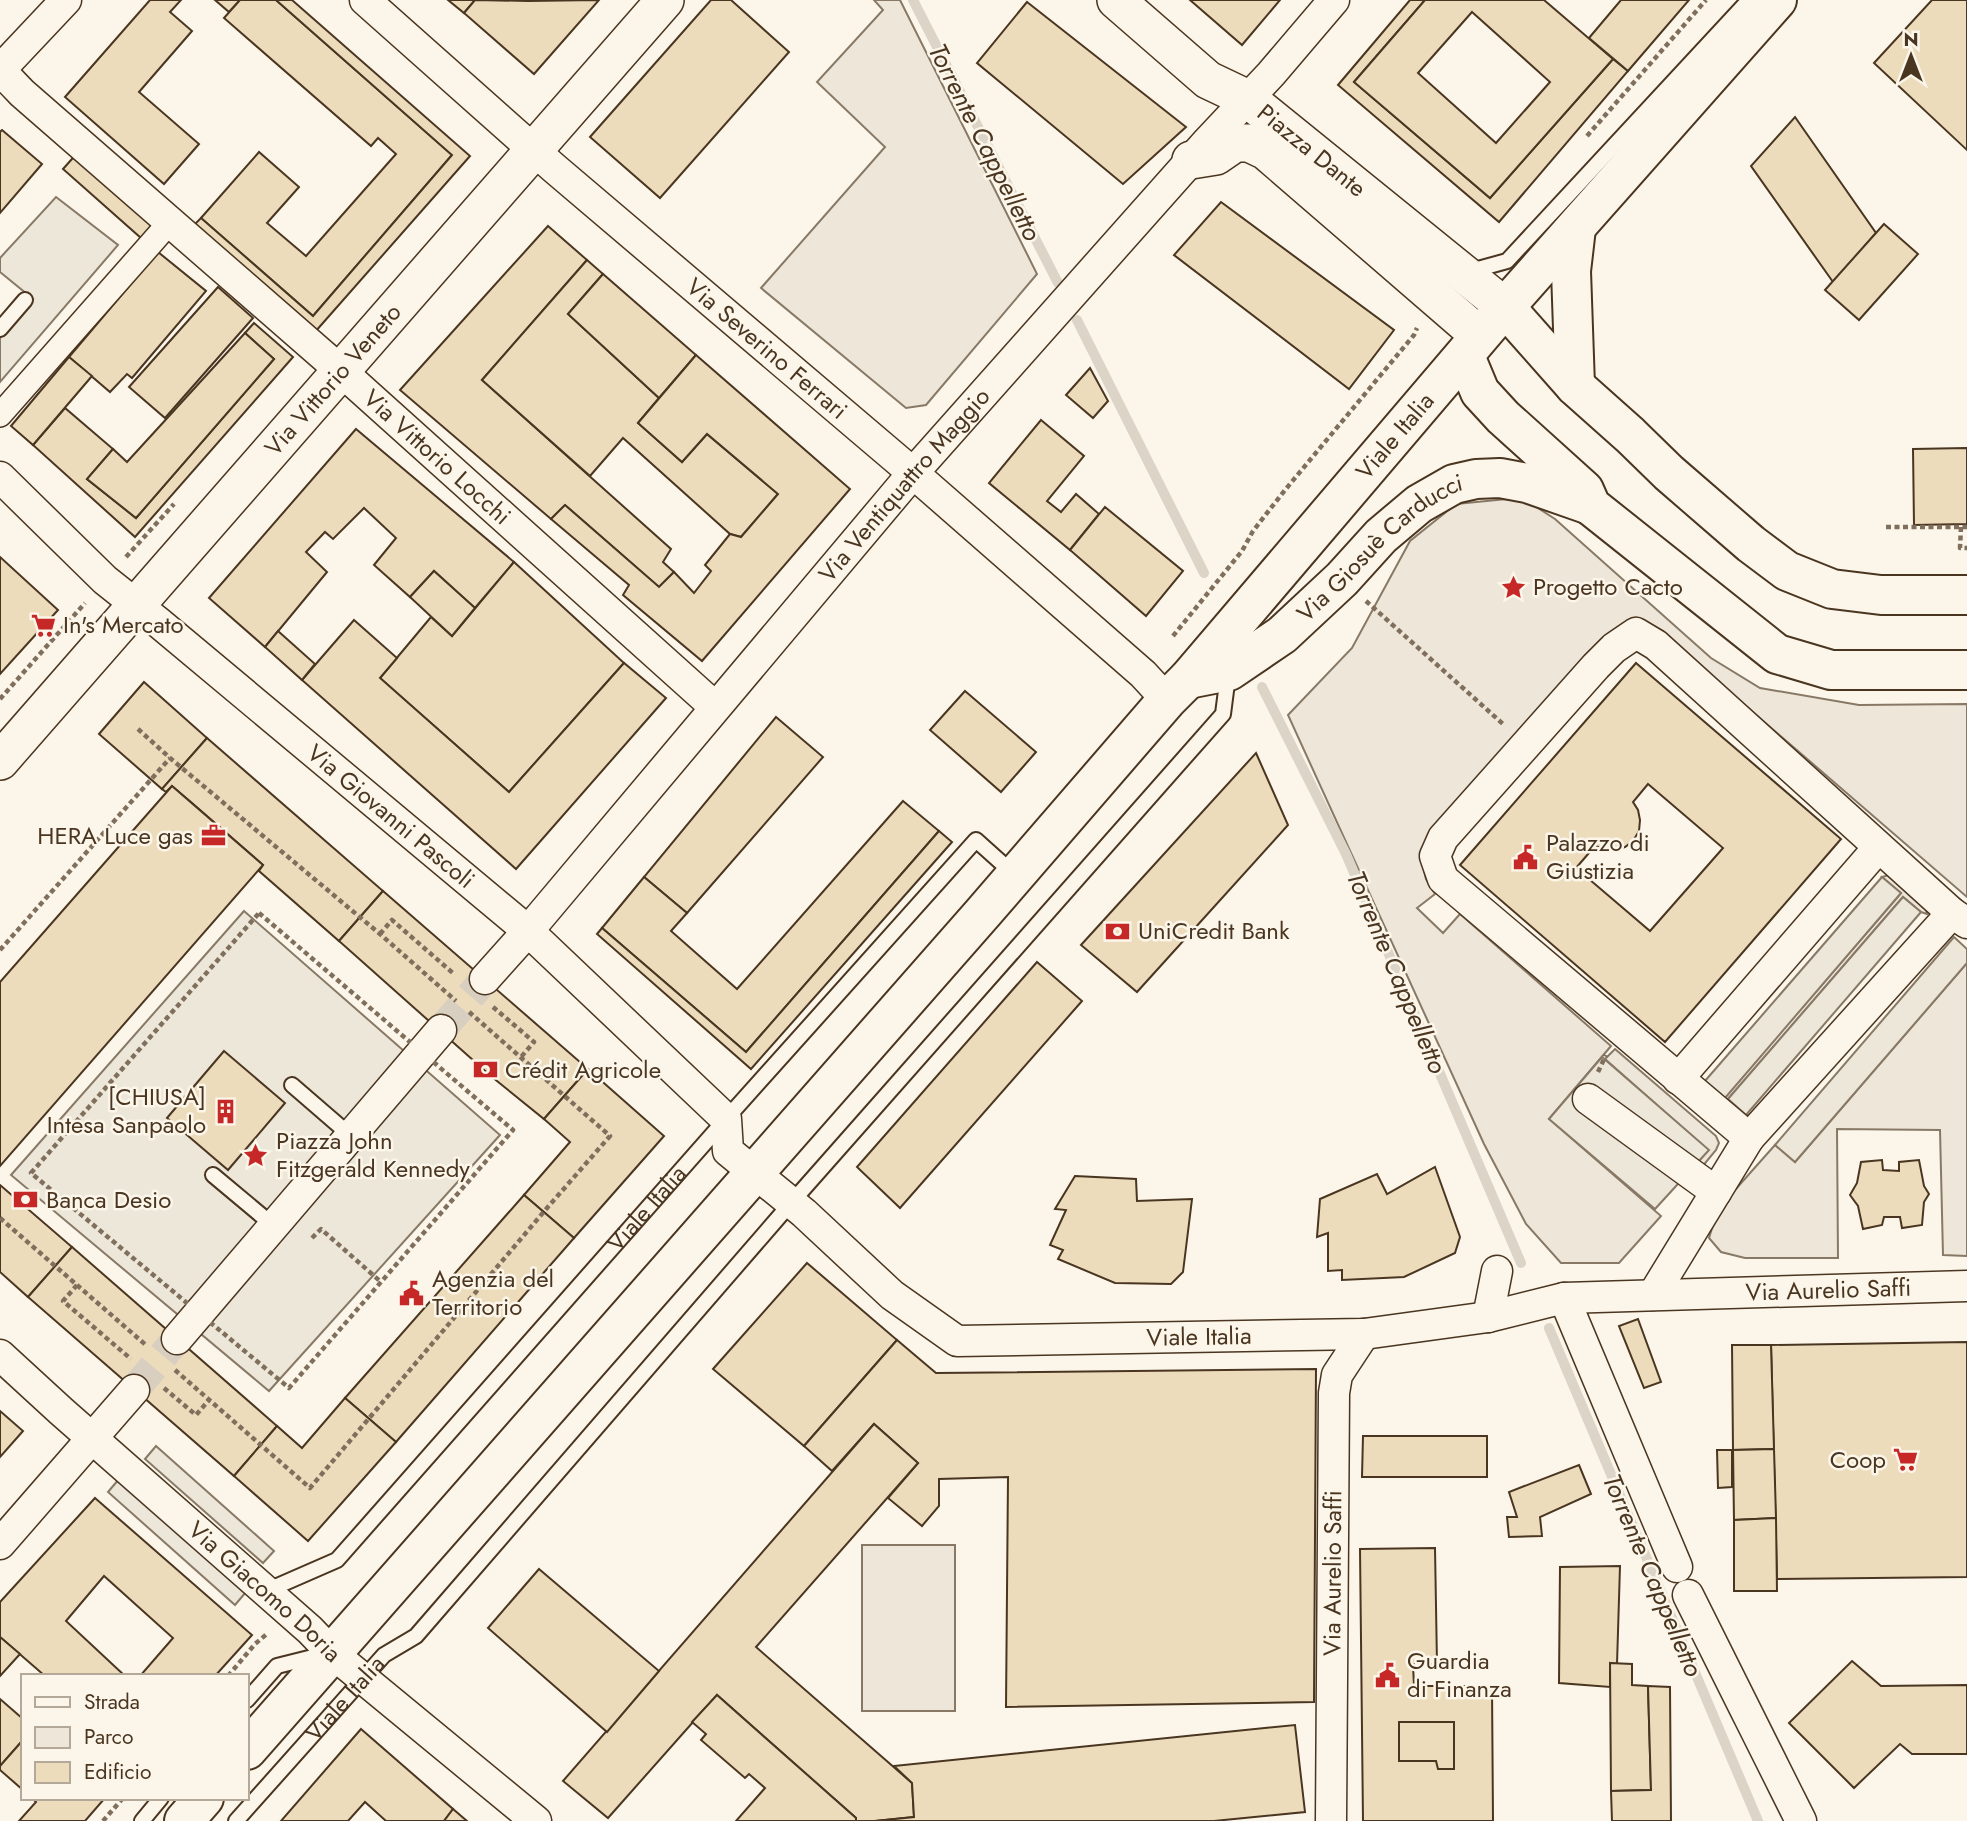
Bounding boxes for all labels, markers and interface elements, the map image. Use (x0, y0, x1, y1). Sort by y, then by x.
north arrow (1876, 21, 1946, 91)
text: N (1903, 26, 1919, 53)
water label: Torrente Cappelletto (919, 37, 1051, 247)
street label: Piazza Dante (1250, 95, 1374, 205)
street label: Via Severino Ferrari (679, 270, 855, 427)
street label: Via Vittorio Veneto (256, 296, 409, 464)
street label: Via Ventiquattro Maggio (810, 380, 998, 590)
street label: Via Vittorio Locchi (356, 381, 519, 533)
street label: Viale Italia (1347, 384, 1442, 487)
street label: Via Giosuè Carducci (1289, 465, 1466, 630)
place label: Progetto Cacto (1533, 569, 1683, 604)
place icon: Progetto Cacto (1499, 573, 1527, 601)
place label: In's Mercato (63, 607, 184, 642)
supermarket icon: In's Mercato (29, 611, 57, 639)
street label: Via Giovanni Pascoli (300, 736, 483, 897)
place label: HERA Luce gas (37, 818, 193, 853)
office icon: HERA Luce gas (199, 822, 227, 850)
place label: Palazzo di Giustizia (1546, 825, 1650, 888)
public building icon: Palazzo di Giustizia (1512, 843, 1540, 871)
water label: Torrente Cappelletto (1337, 865, 1457, 1079)
place label: UniCredit Bank (1138, 913, 1290, 948)
bank icon: UniCredit Bank (1104, 917, 1132, 945)
place label: Crédit Agricole (505, 1052, 661, 1087)
bank icon: Crédit Agricole (471, 1056, 499, 1084)
place label: [CHIUSA] Intesa Sanpaolo (47, 1079, 206, 1142)
building icon: [CHIUSA] Intesa Sanpaolo (212, 1097, 240, 1125)
place label: Piazza John Fitzgerald Kennedy (276, 1123, 470, 1186)
place icon: Piazza John Fitzgerald Kennedy (242, 1141, 270, 1169)
street label: Viale Italia (599, 1157, 695, 1259)
place label: Banca Desio (46, 1182, 171, 1217)
bank icon: Banca Desio (12, 1186, 40, 1214)
place label: Agenzia del Territorio (432, 1261, 554, 1324)
street label: Via Aurelio Saffi (1745, 1270, 1912, 1310)
public building icon: Agenzia del Territorio (398, 1279, 426, 1307)
street label: Viale Italia (1146, 1318, 1252, 1355)
place label: Coop (1830, 1442, 1886, 1477)
supermarket icon: Coop (1892, 1446, 1920, 1474)
water label: Torrente Cappelletto (1593, 1468, 1713, 1682)
street label: Via Aurelio Saffi (1314, 1490, 1350, 1656)
street label: Via Giacomo Doria (180, 1512, 349, 1671)
place label: Guardia di Finanza (1407, 1643, 1512, 1706)
street label: Viale Italia (297, 1647, 393, 1749)
public building icon: Guardia di Finanza (1373, 1661, 1401, 1689)
legend (21, 1674, 248, 1800)
text: Strada (84, 1687, 140, 1717)
text: Parco (84, 1722, 133, 1752)
text: Edificio (84, 1757, 151, 1787)

